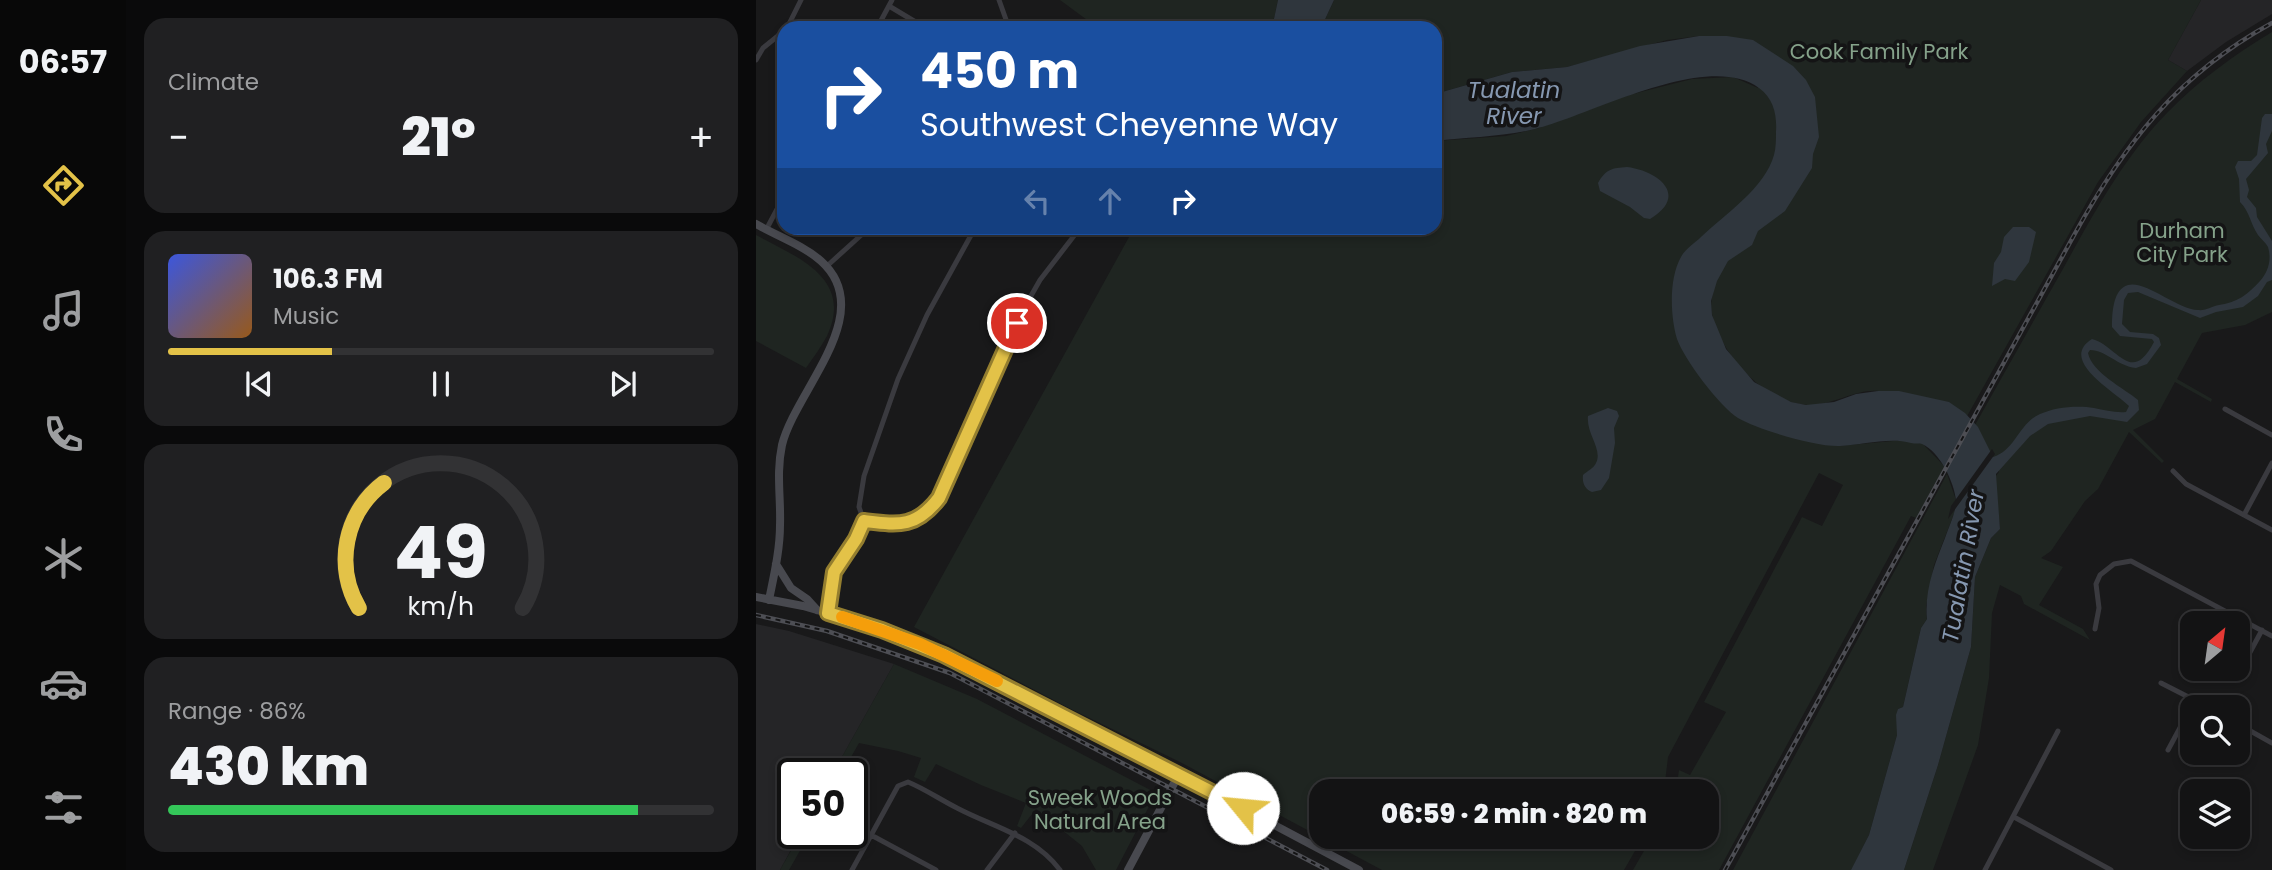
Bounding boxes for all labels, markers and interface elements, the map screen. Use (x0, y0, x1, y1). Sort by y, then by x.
text: 450 m (920, 37, 1079, 105)
park label: Cook Family Park (1790, 37, 1969, 66)
text: 06:57 (19, 39, 107, 84)
icon: right (805, 49, 896, 140)
text: Climate (168, 66, 259, 98)
water label: Tualatin River (1468, 74, 1560, 132)
text: 21° (401, 101, 476, 174)
text: Southwest Cheyenne Way (920, 102, 1338, 147)
text: − (168, 111, 189, 164)
text: + (688, 111, 714, 164)
icon: directions (39, 161, 88, 210)
icon: left (1018, 182, 1056, 220)
icon: ahead (1091, 182, 1129, 220)
icon: right (1164, 182, 1202, 220)
park label: Durham City Park (2136, 216, 2228, 269)
text: 106.3 FM (273, 261, 383, 297)
icon: music (39, 286, 88, 335)
pin (987, 293, 1047, 353)
text: Music (273, 300, 339, 332)
icon: arrive (998, 304, 1036, 342)
icon: previous (240, 365, 278, 403)
icon: pause (422, 365, 460, 403)
icon: next (604, 365, 642, 403)
icon: phone (39, 410, 88, 459)
water label: Tualatin River (1934, 486, 1992, 645)
text: 49 (394, 502, 488, 603)
icon: climate (39, 534, 88, 583)
text: km/h (408, 588, 474, 623)
north arrow (2180, 611, 2250, 681)
map controls (2180, 611, 2250, 849)
icon: car (39, 659, 88, 708)
text: Range · 86% (168, 695, 306, 727)
button: search (2180, 695, 2250, 765)
text: 430 km (168, 730, 369, 803)
speed limit sign: 50 (777, 758, 868, 849)
position arrow (1206, 771, 1280, 845)
button: layers (2180, 779, 2250, 849)
icon: filters (39, 783, 88, 832)
park label: Sweek Woods Natural Area (1028, 783, 1172, 836)
text: 06:59 · 2 min · 820 m (1381, 796, 1647, 832)

